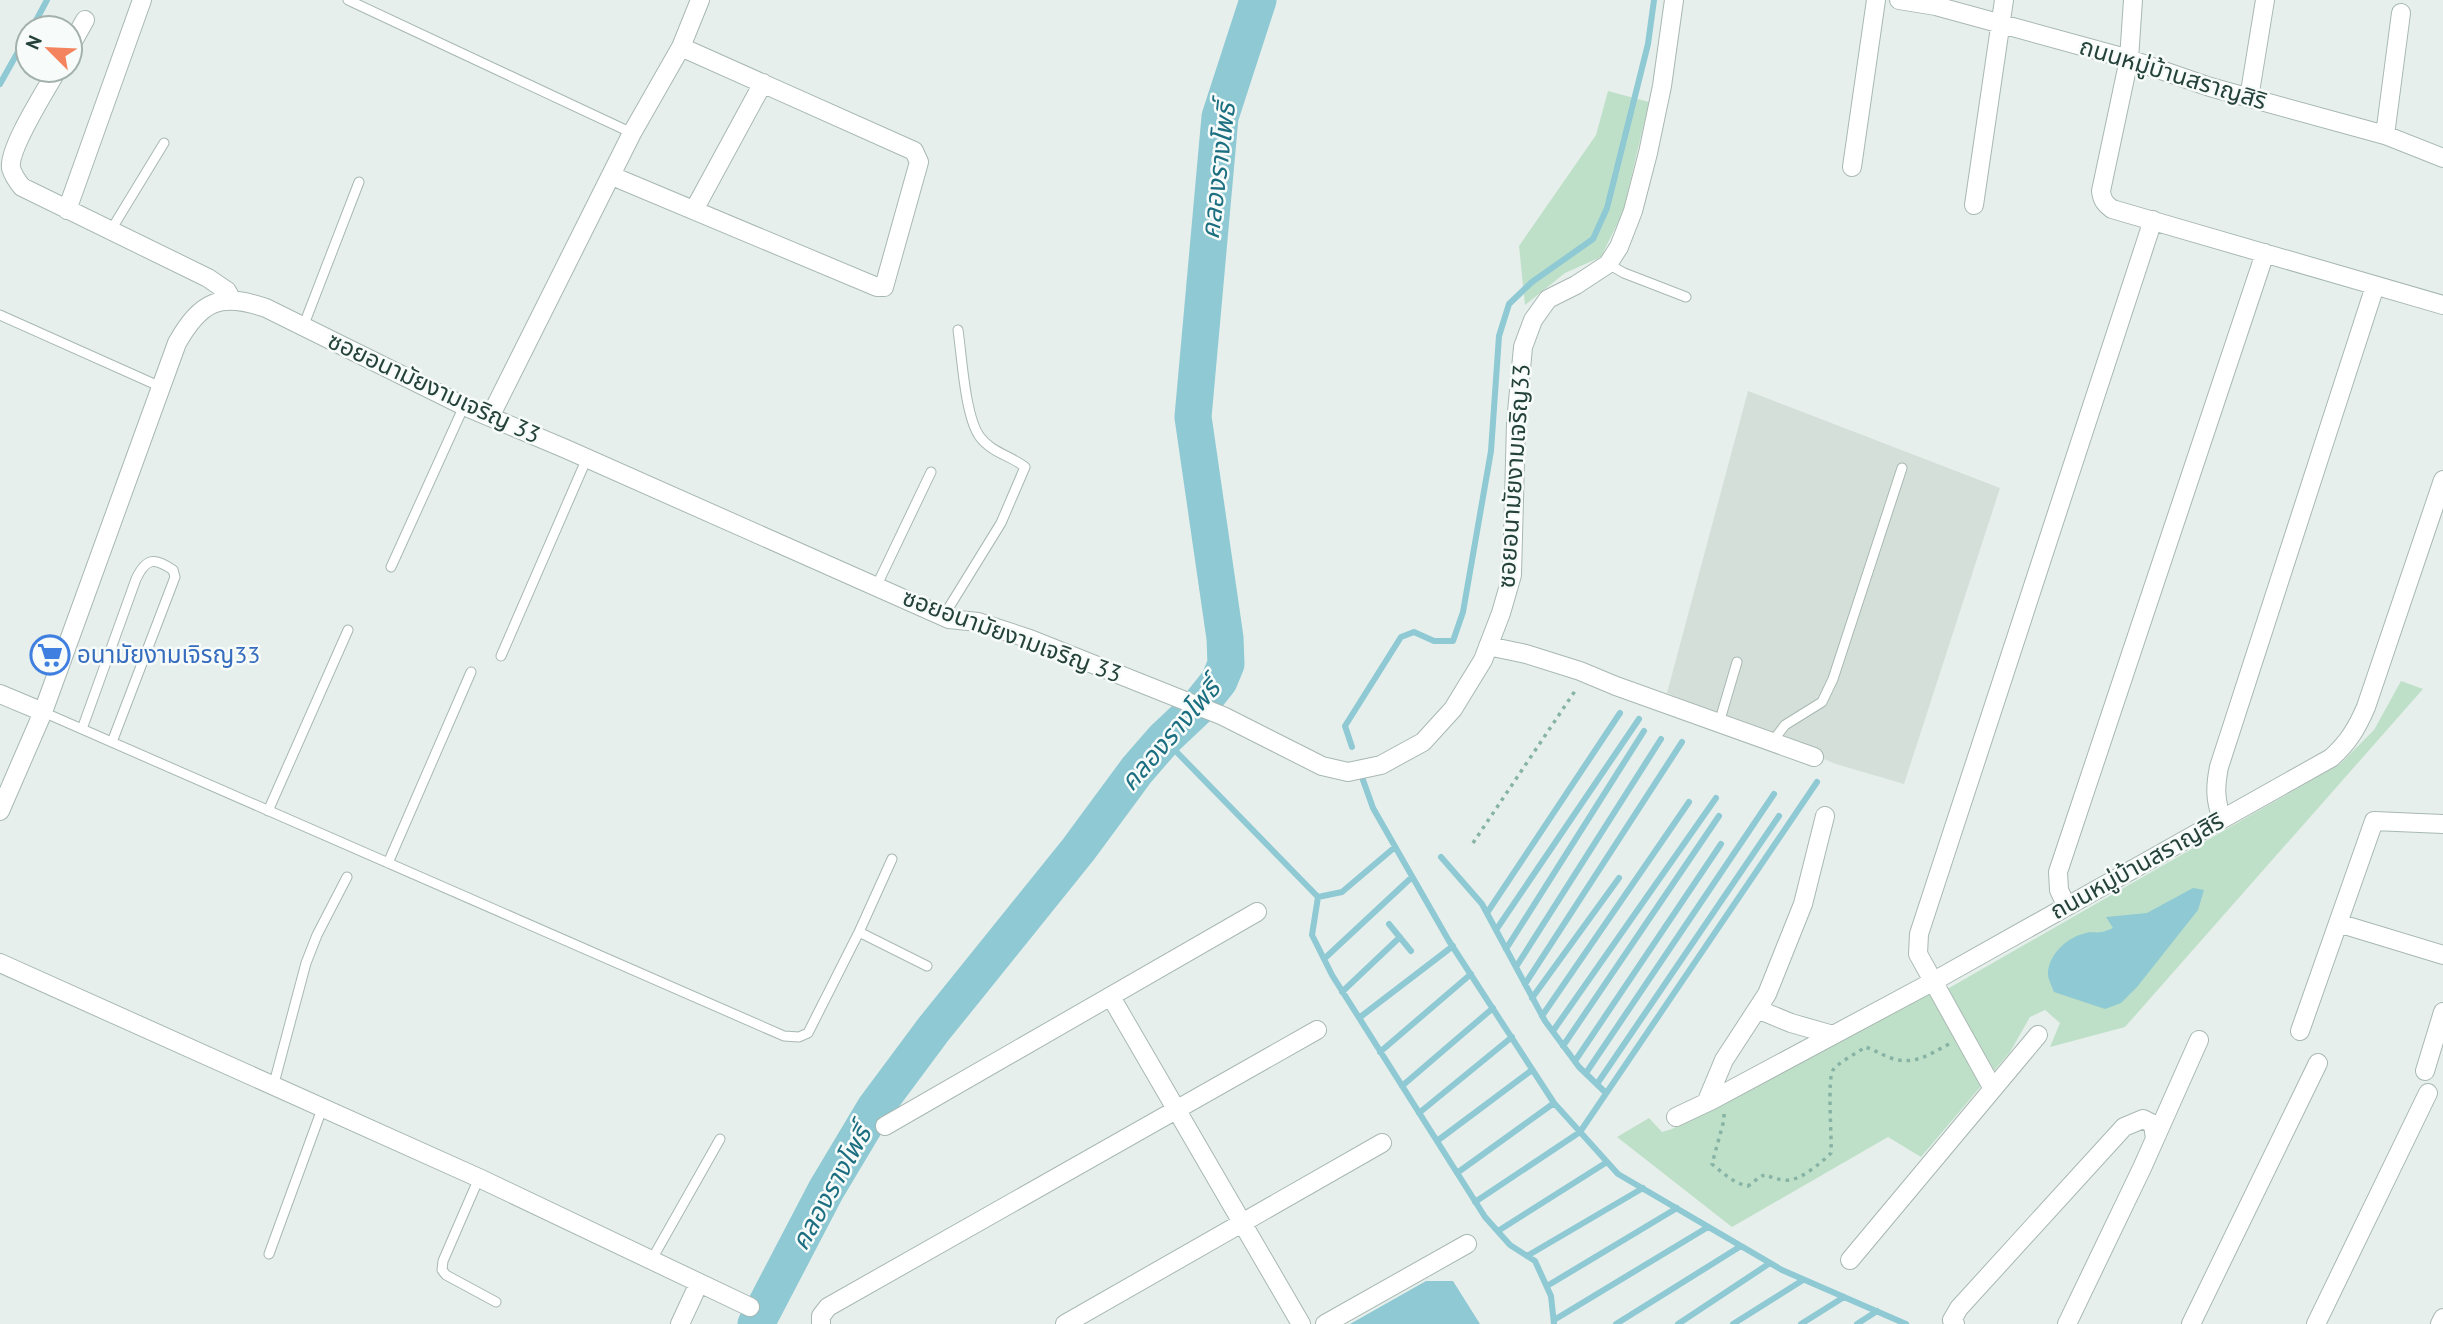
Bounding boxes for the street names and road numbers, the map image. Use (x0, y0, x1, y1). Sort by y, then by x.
street label: ถนนหมู่บ้านสราญสิริ (2076, 30, 2270, 117)
street label: ซอยอนามัยงามเจริญ 33 (323, 325, 546, 450)
street label: ซอยอนามัยงามเจริญ33 (1490, 363, 1537, 589)
street label: ซอยอนามัยงามเจริญ 33 (898, 581, 1126, 690)
street label: ถนนหมู่บ้านสราญสิริ (2044, 805, 2229, 926)

